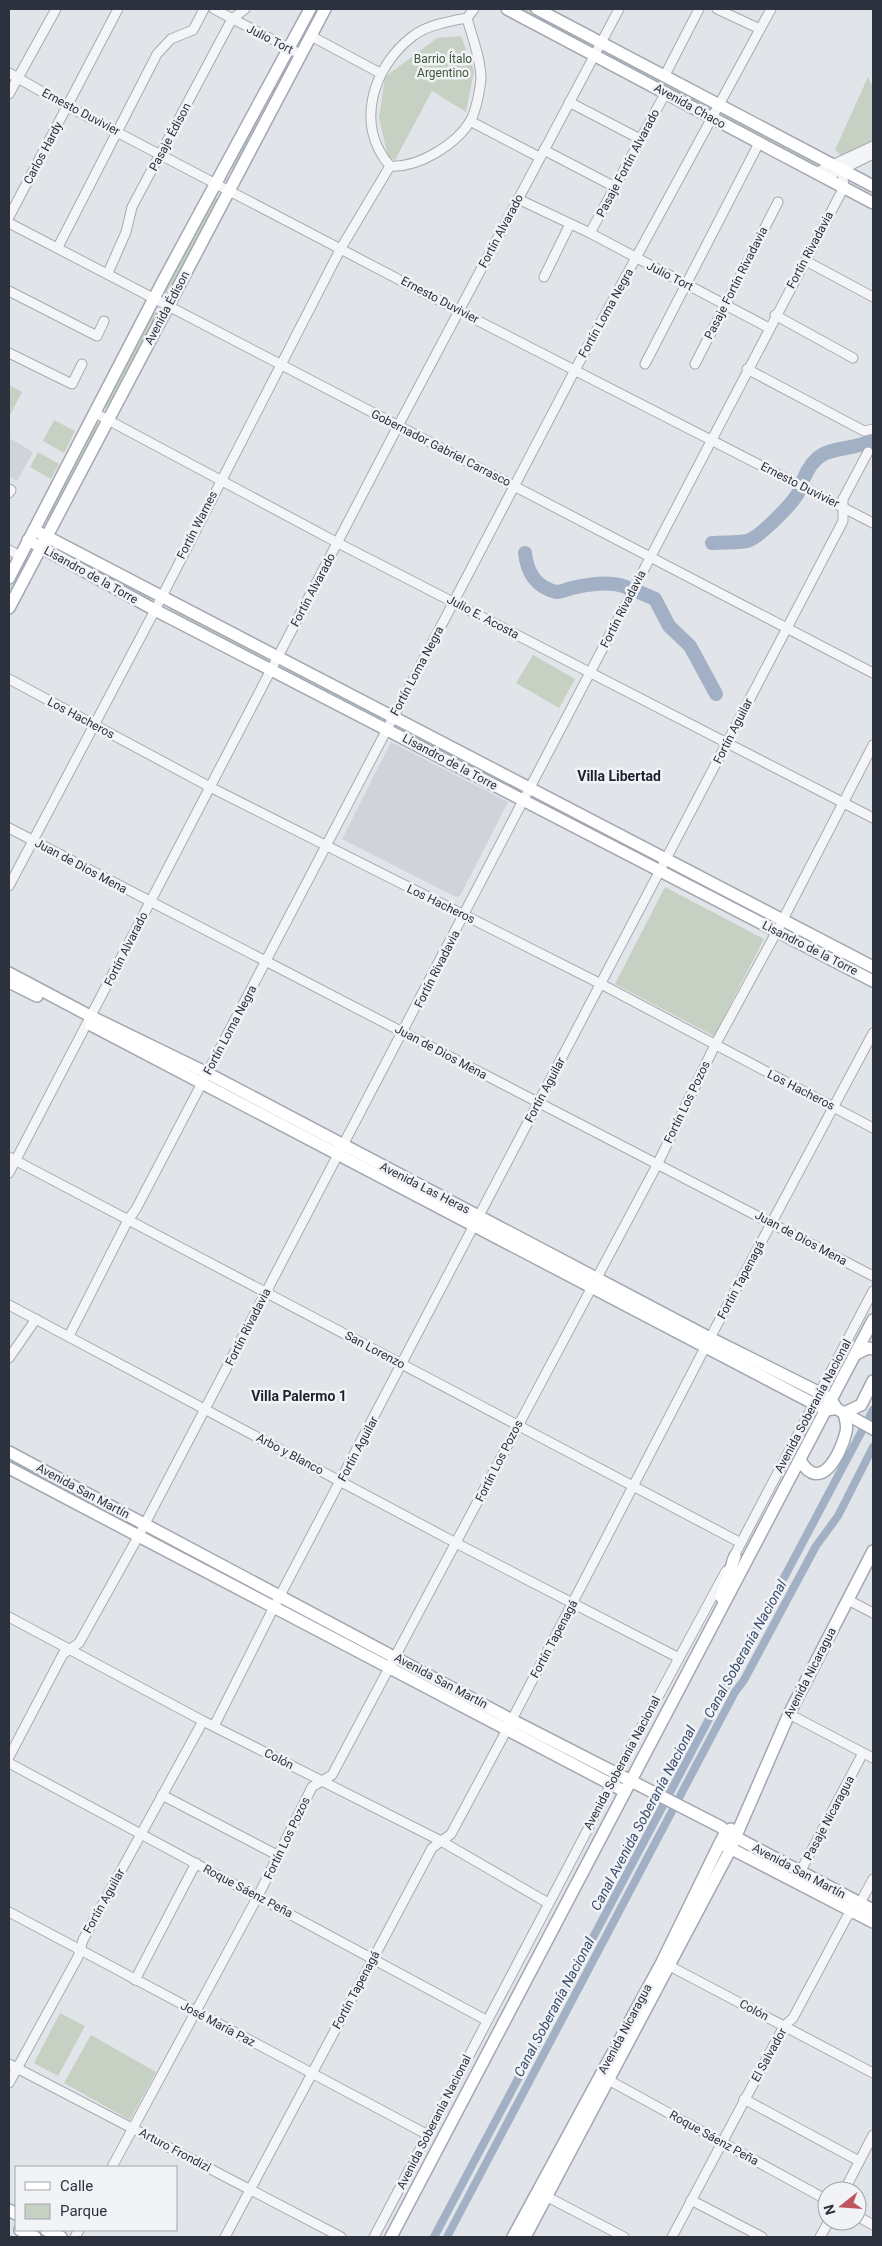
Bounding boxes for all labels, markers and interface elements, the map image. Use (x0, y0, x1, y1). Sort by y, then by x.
street label: Julio Tort (244, 21, 296, 57)
park label: Barrio Ítalo Argentino (414, 51, 472, 80)
street label: Avenida Chaco (652, 81, 728, 131)
street label: Ernesto Duvivier (40, 86, 122, 138)
street label: Pasaje Édison (145, 100, 194, 173)
street label: Pasaje Fortín Alvarado (594, 107, 662, 219)
street label: Carlos Hardy (21, 119, 65, 187)
street label: Fortín Alvarado (476, 192, 526, 270)
street label: Fortín Rivadavia (784, 209, 836, 291)
street label: Pasaje Fortín Rivadavia (702, 224, 770, 342)
street label: Julio Tort (644, 258, 696, 294)
street label: Fortín Loma Negra (576, 266, 636, 360)
street label: Avenida Édison (141, 268, 192, 347)
street label: Ernesto Duvivier (399, 274, 481, 326)
street label: Gobernador Gabriel Carrasco (369, 407, 513, 489)
street label: Ernesto Duvivier (758, 459, 842, 511)
street label: Fortín Warnes (174, 489, 220, 561)
street label: Lisandro de la Torre (42, 543, 140, 607)
street label: Fortín Alvarado (288, 551, 338, 629)
street label: Fortín Rivadavia (597, 568, 649, 650)
street label: Julio E. Acosta (445, 592, 521, 642)
street label: Fortín Loma Negra (387, 624, 447, 718)
street label: Los Hacheros (45, 694, 117, 742)
street label: Fortín Aguilar (710, 696, 756, 766)
street label: Lisandro de la Torre (400, 731, 500, 793)
district label: Villa Libertad (577, 768, 661, 784)
street label: Juan de Dios Mena (33, 836, 129, 896)
street label: Los Hacheros (405, 882, 477, 926)
street label: Fortín Alvarado (101, 910, 151, 988)
street label: Lisandro de la Torre (760, 918, 860, 978)
street label: Fortín Rivadavia (411, 928, 463, 1010)
street label: Fortín Loma Negra (200, 983, 260, 1077)
street label: Juan de Dios Mena (393, 1022, 489, 1082)
street label: Fortín Aguilar (522, 1055, 568, 1125)
street label: Fortín Los Pozos (661, 1059, 713, 1145)
street label: Los Hacheros (765, 1067, 837, 1113)
street label: Avenida Las Heras (378, 1159, 472, 1217)
street label: Juan de Dios Mena (753, 1208, 849, 1268)
street label: Fortín Tapenagá (715, 1239, 767, 1321)
street label: Fortín Rivadavia (222, 1286, 274, 1368)
street label: San Lorenzo (342, 1328, 408, 1372)
street label: Avenida Soberanía Nacional (772, 1337, 854, 1475)
district label: Villa Palermo 1 (251, 1388, 347, 1404)
street label: Fortín Aguilar (335, 1414, 381, 1484)
street label: Fortín Los Pozos (472, 1418, 526, 1504)
street label: Arbo y Blanco (254, 1431, 326, 1478)
street label: Avenida San Martín (34, 1461, 132, 1521)
water label: Canal Soberanía Nacional (700, 1577, 790, 1721)
street label: Fortín Tapenagá (528, 1598, 580, 1680)
street label: Avenida Nicaragua (781, 1625, 839, 1721)
street label: Avenida San Martín (392, 1651, 490, 1711)
street label: Avenida Soberanía Nacional (581, 1694, 663, 1832)
water label: Canal Avenida Soberanía Nacional (587, 1722, 699, 1913)
street label: Colón (262, 1746, 296, 1772)
street label: Pasaje Nicaragua (801, 1773, 857, 1863)
street label: Fortín Los Pozos (261, 1795, 313, 1881)
street label: Avenida San Martín (750, 1841, 848, 1901)
street label: Roque Sáenz Peña (201, 1861, 295, 1921)
street label: Fortín Aguilar (80, 1866, 128, 1936)
water label: Canal Soberanía Nacional (510, 1934, 598, 2079)
street label: Fortín Tapenagá (330, 1949, 382, 2031)
street label: Avenida Nicaragua (595, 1982, 655, 2076)
street label: Colón (737, 1997, 771, 2023)
street label: José María Paz (178, 1998, 258, 2050)
street label: El Salvador (749, 2026, 789, 2084)
street label: Avenida Soberanía Nacional (394, 2052, 474, 2192)
street label: Roque Sáenz Peña (667, 2108, 761, 2168)
street label: Arturo Frondizi (137, 2125, 213, 2175)
legend (15, 2166, 178, 2231)
text: Calle (60, 2177, 93, 2195)
north arrow (817, 2181, 867, 2231)
text: Parque (60, 2202, 107, 2220)
text: N (820, 2203, 839, 2217)

